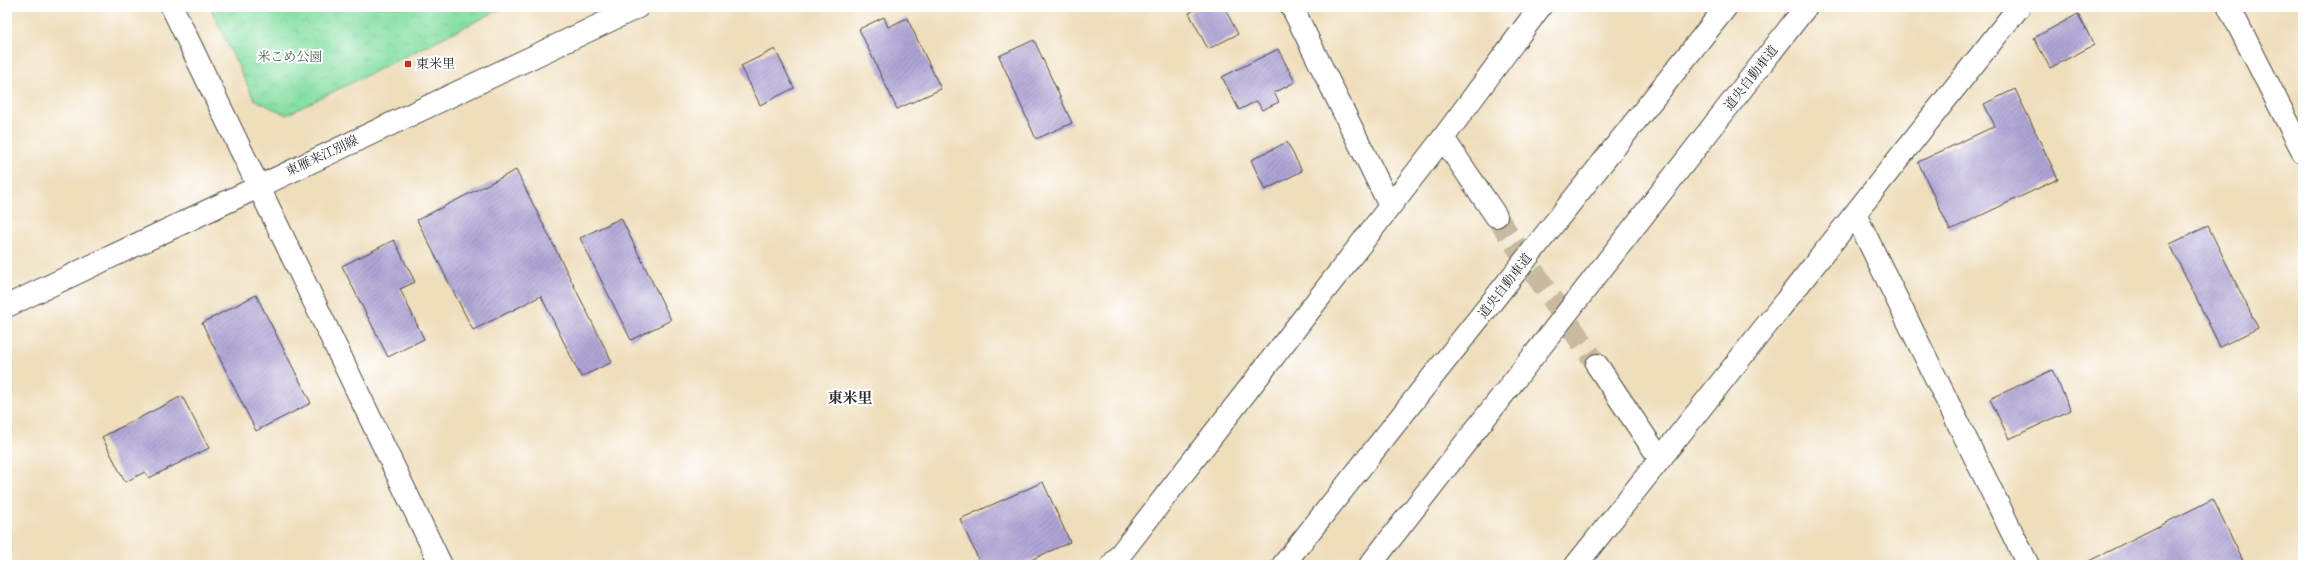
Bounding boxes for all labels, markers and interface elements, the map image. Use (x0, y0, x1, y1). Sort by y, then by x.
street label: 道央自動車道 (1721, 42, 1781, 114)
park label: 米こめ公園 (257, 49, 323, 65)
place label: 東米里 (416, 56, 455, 72)
marker: 東米里 (403, 59, 413, 69)
street label: 東雁来江別線 (283, 132, 361, 180)
street label: 道央自動車道 (1475, 250, 1535, 322)
district label: 東米里 (827, 389, 873, 408)

